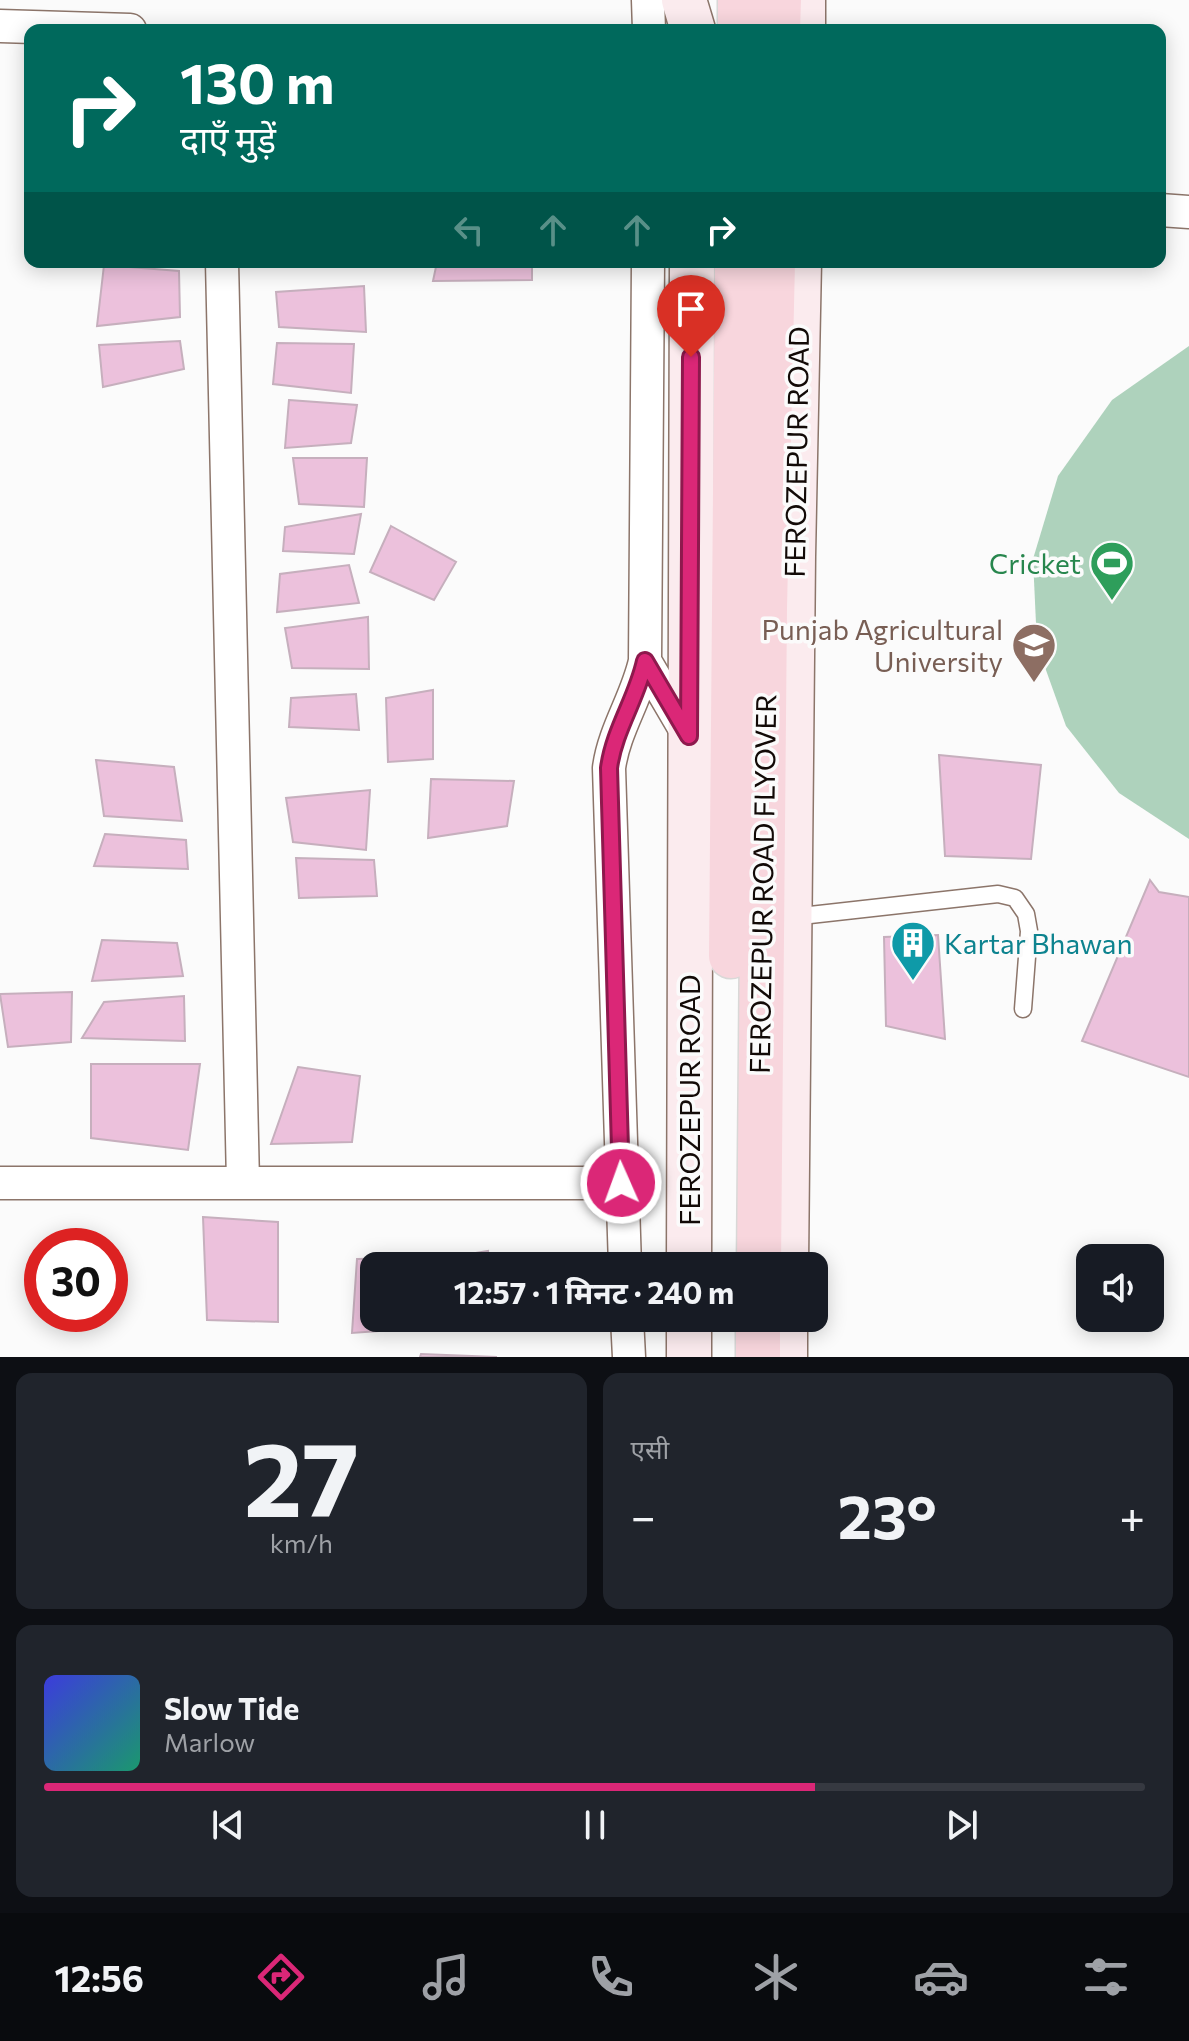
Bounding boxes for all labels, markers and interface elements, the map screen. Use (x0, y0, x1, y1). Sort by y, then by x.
text: 130 m (180, 47, 335, 116)
icon: right (48, 56, 152, 160)
text: दाएँ मुड़ें (180, 116, 276, 160)
icon: left (447, 208, 491, 252)
icon: ahead (531, 208, 575, 252)
icon: ahead (615, 208, 659, 252)
icon: right (699, 208, 743, 252)
pin (657, 275, 725, 357)
icon: arrive (669, 287, 713, 331)
street label: FEROZEPUR ROAD (777, 326, 815, 578)
sports icon: Cricket (1088, 539, 1136, 602)
place label: Cricket (989, 546, 1081, 580)
place label: Punjab Agricultural University (761, 612, 1003, 678)
school or university icon: Punjab Agricultural University (1010, 621, 1058, 684)
street label: FEROZEPUR ROAD FLYOVER (742, 694, 782, 1074)
building icon: Kartar Bhawan (889, 919, 937, 982)
place label: Kartar Bhawan (944, 926, 1133, 960)
street label: FEROZEPUR ROAD (672, 974, 706, 1226)
position arrow (579, 1141, 663, 1225)
speed limit sign: 30 (24, 1228, 128, 1332)
map controls (1076, 1244, 1164, 1332)
button: sound (1076, 1244, 1164, 1332)
text: 12:57 · 1 मिनट · 240 m (454, 1273, 734, 1310)
text: 27 (243, 1411, 359, 1538)
text: एसी (631, 1433, 669, 1464)
text: 23° (838, 1478, 937, 1551)
text: − (631, 1488, 656, 1542)
text: + (1119, 1488, 1145, 1542)
text: km/h (270, 1527, 333, 1558)
text: Slow Tide (164, 1689, 299, 1726)
text: Marlow (164, 1726, 255, 1757)
icon: previous (206, 1803, 250, 1847)
icon: pause (573, 1803, 617, 1847)
icon: next (940, 1803, 984, 1847)
icon: directions (253, 1949, 309, 2005)
icon: music (418, 1949, 474, 2005)
icon: phone (583, 1949, 639, 2005)
icon: climate (748, 1949, 804, 2005)
icon: car (913, 1949, 969, 2005)
icon: filters (1078, 1949, 1134, 2005)
text: 12:56 (55, 1955, 144, 1999)

